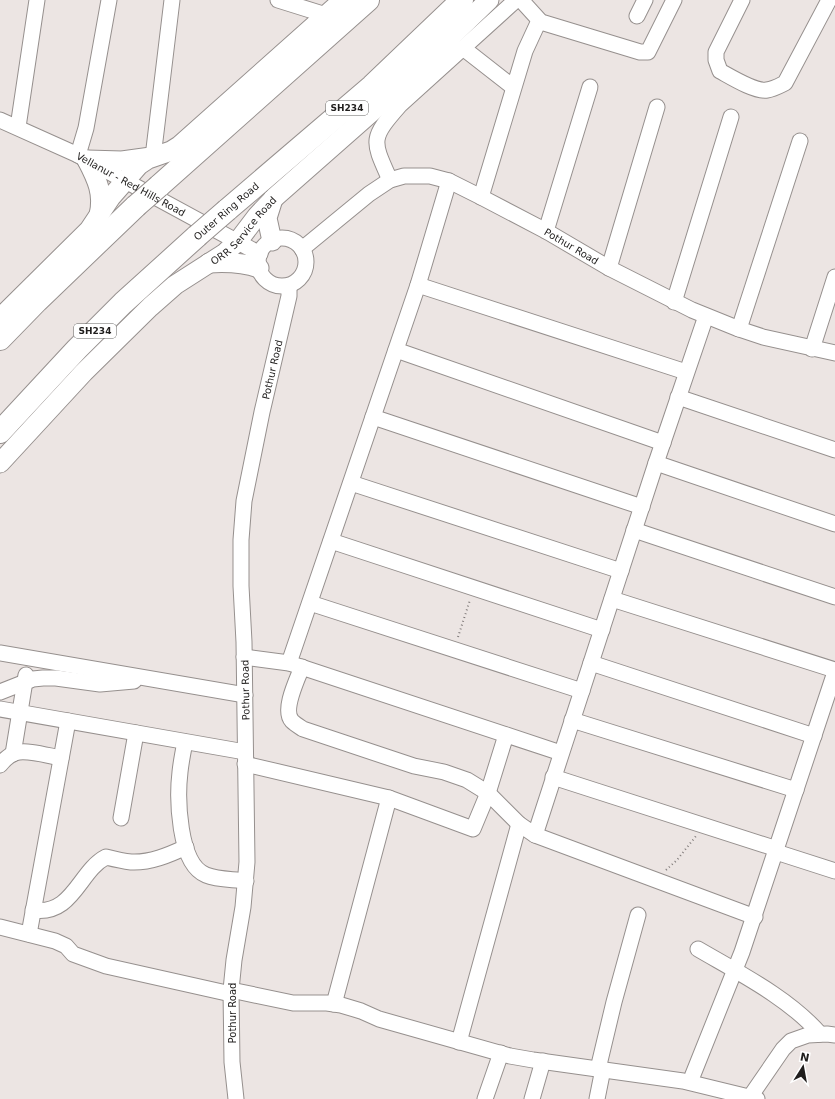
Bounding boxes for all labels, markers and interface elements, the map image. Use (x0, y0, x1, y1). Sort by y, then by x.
road number: SH234 (326, 101, 368, 115)
street label: Vellanur - Red Hills Road (75, 150, 187, 218)
street label: Outer Ring Road (192, 180, 261, 243)
street label: ORR Service Road (209, 194, 278, 267)
street label: Pothur Road (542, 226, 600, 267)
road number: SH234 (74, 324, 116, 338)
street label: Pothur Road (260, 339, 285, 400)
street label: Pothur Road (239, 660, 252, 720)
street label: Pothur Road (227, 983, 238, 1043)
north arrow (783, 1047, 823, 1087)
text: N (799, 1050, 811, 1065)

